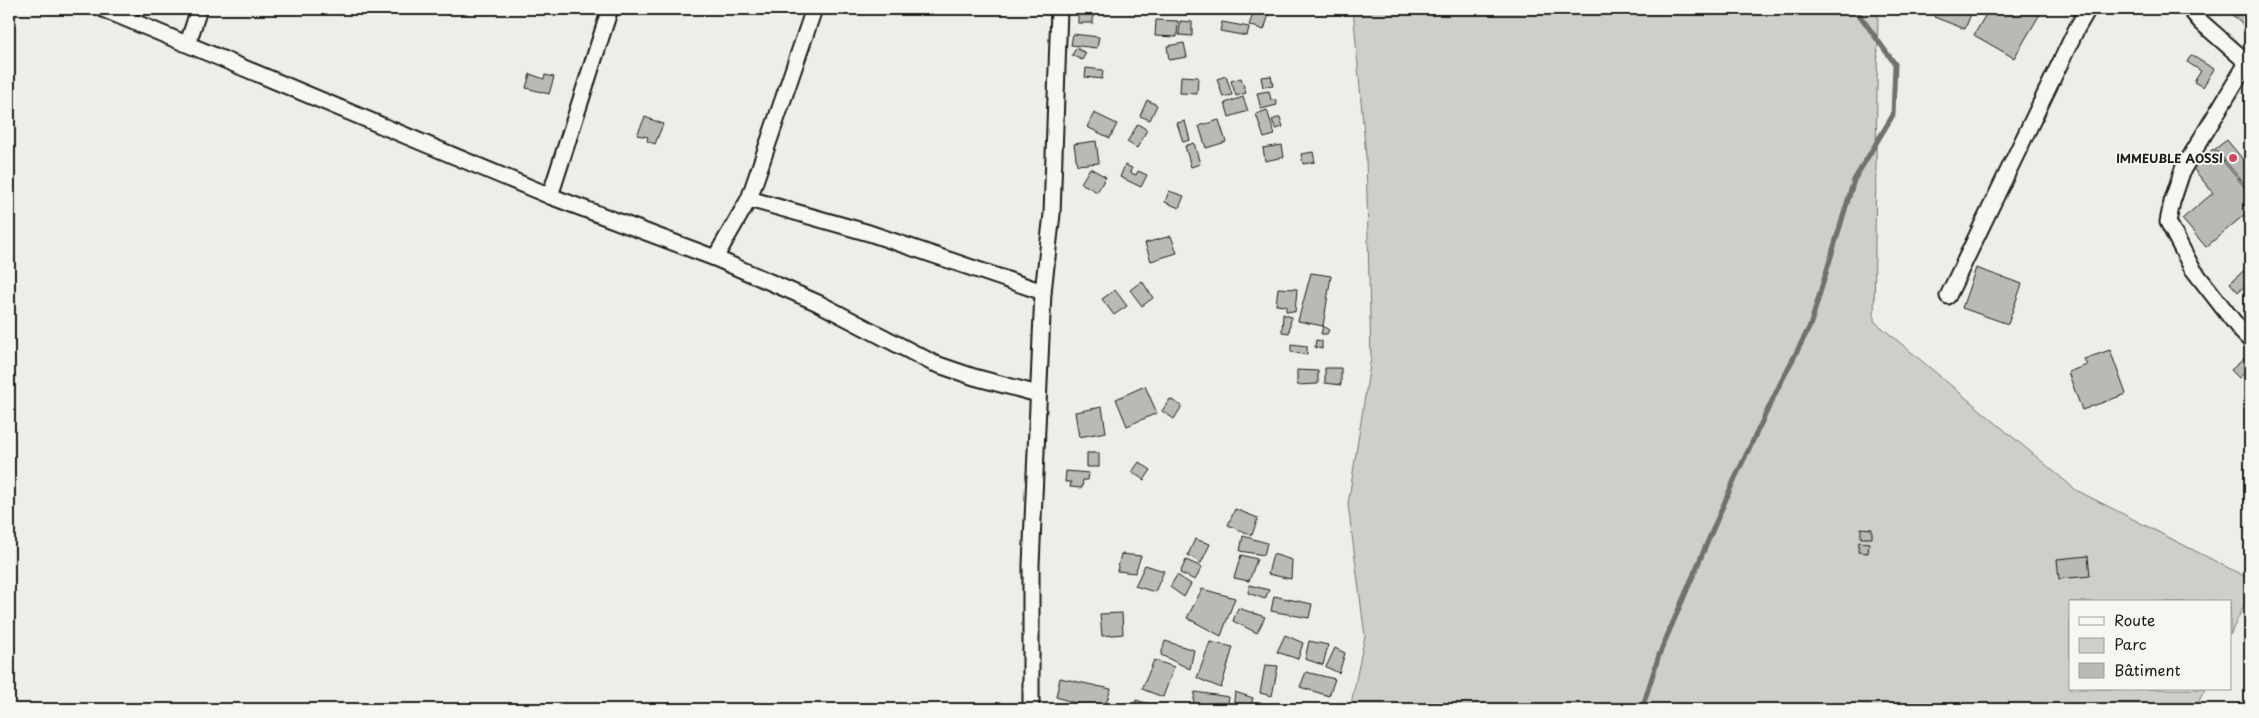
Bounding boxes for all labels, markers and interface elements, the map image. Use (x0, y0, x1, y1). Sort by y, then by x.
place label: IMMEUBLE AOSSI (2116, 149, 2223, 167)
marker: IMMEUBLE AOSSI (2227, 152, 2239, 164)
legend (2069, 600, 2232, 690)
text: Route (2114, 608, 2155, 631)
text: Parc (2114, 632, 2147, 655)
text: Bâtiment (2114, 658, 2181, 681)

